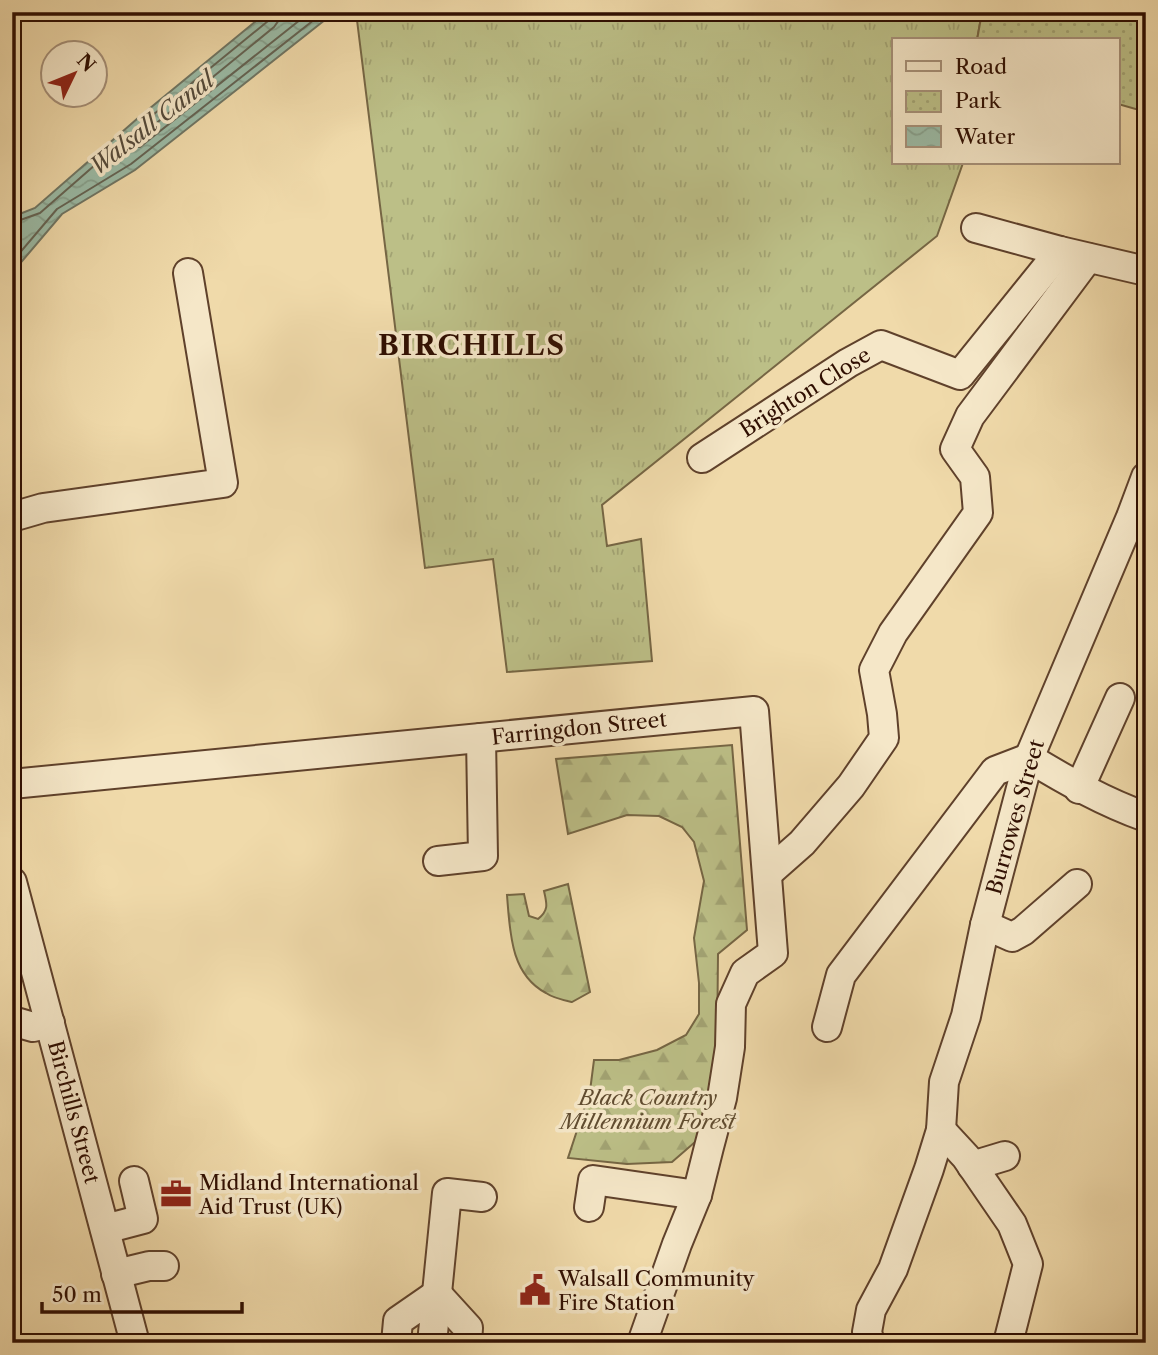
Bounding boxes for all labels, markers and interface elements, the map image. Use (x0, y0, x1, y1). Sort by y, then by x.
north arrow (38, 38, 108, 108)
legend (892, 38, 1120, 164)
text: N (72, 49, 100, 77)
text: Road (955, 54, 1007, 79)
water label: Walsall Canal (84, 64, 222, 180)
text: Park (955, 88, 1001, 113)
text: Water (954, 124, 1015, 149)
district label: BIRCHILLS (378, 328, 566, 362)
street label: Brighton Close (735, 342, 875, 442)
street label: Farringdon Street (490, 706, 668, 750)
street label: Burrowes Street (981, 736, 1049, 897)
street label: Birchills Street (43, 1038, 105, 1187)
park label: Black Country Millennium Forest (558, 1085, 737, 1134)
place label: Midland International Aid Trust (UK) (198, 1170, 419, 1219)
office icon: Midland International Aid Trust (UK) (159, 1177, 193, 1211)
place label: Walsall Community Fire Station (557, 1266, 755, 1315)
scale bar (42, 1271, 242, 1315)
public building icon: Walsall Community Fire Station (518, 1273, 552, 1307)
text: 50 m (52, 1282, 102, 1307)

